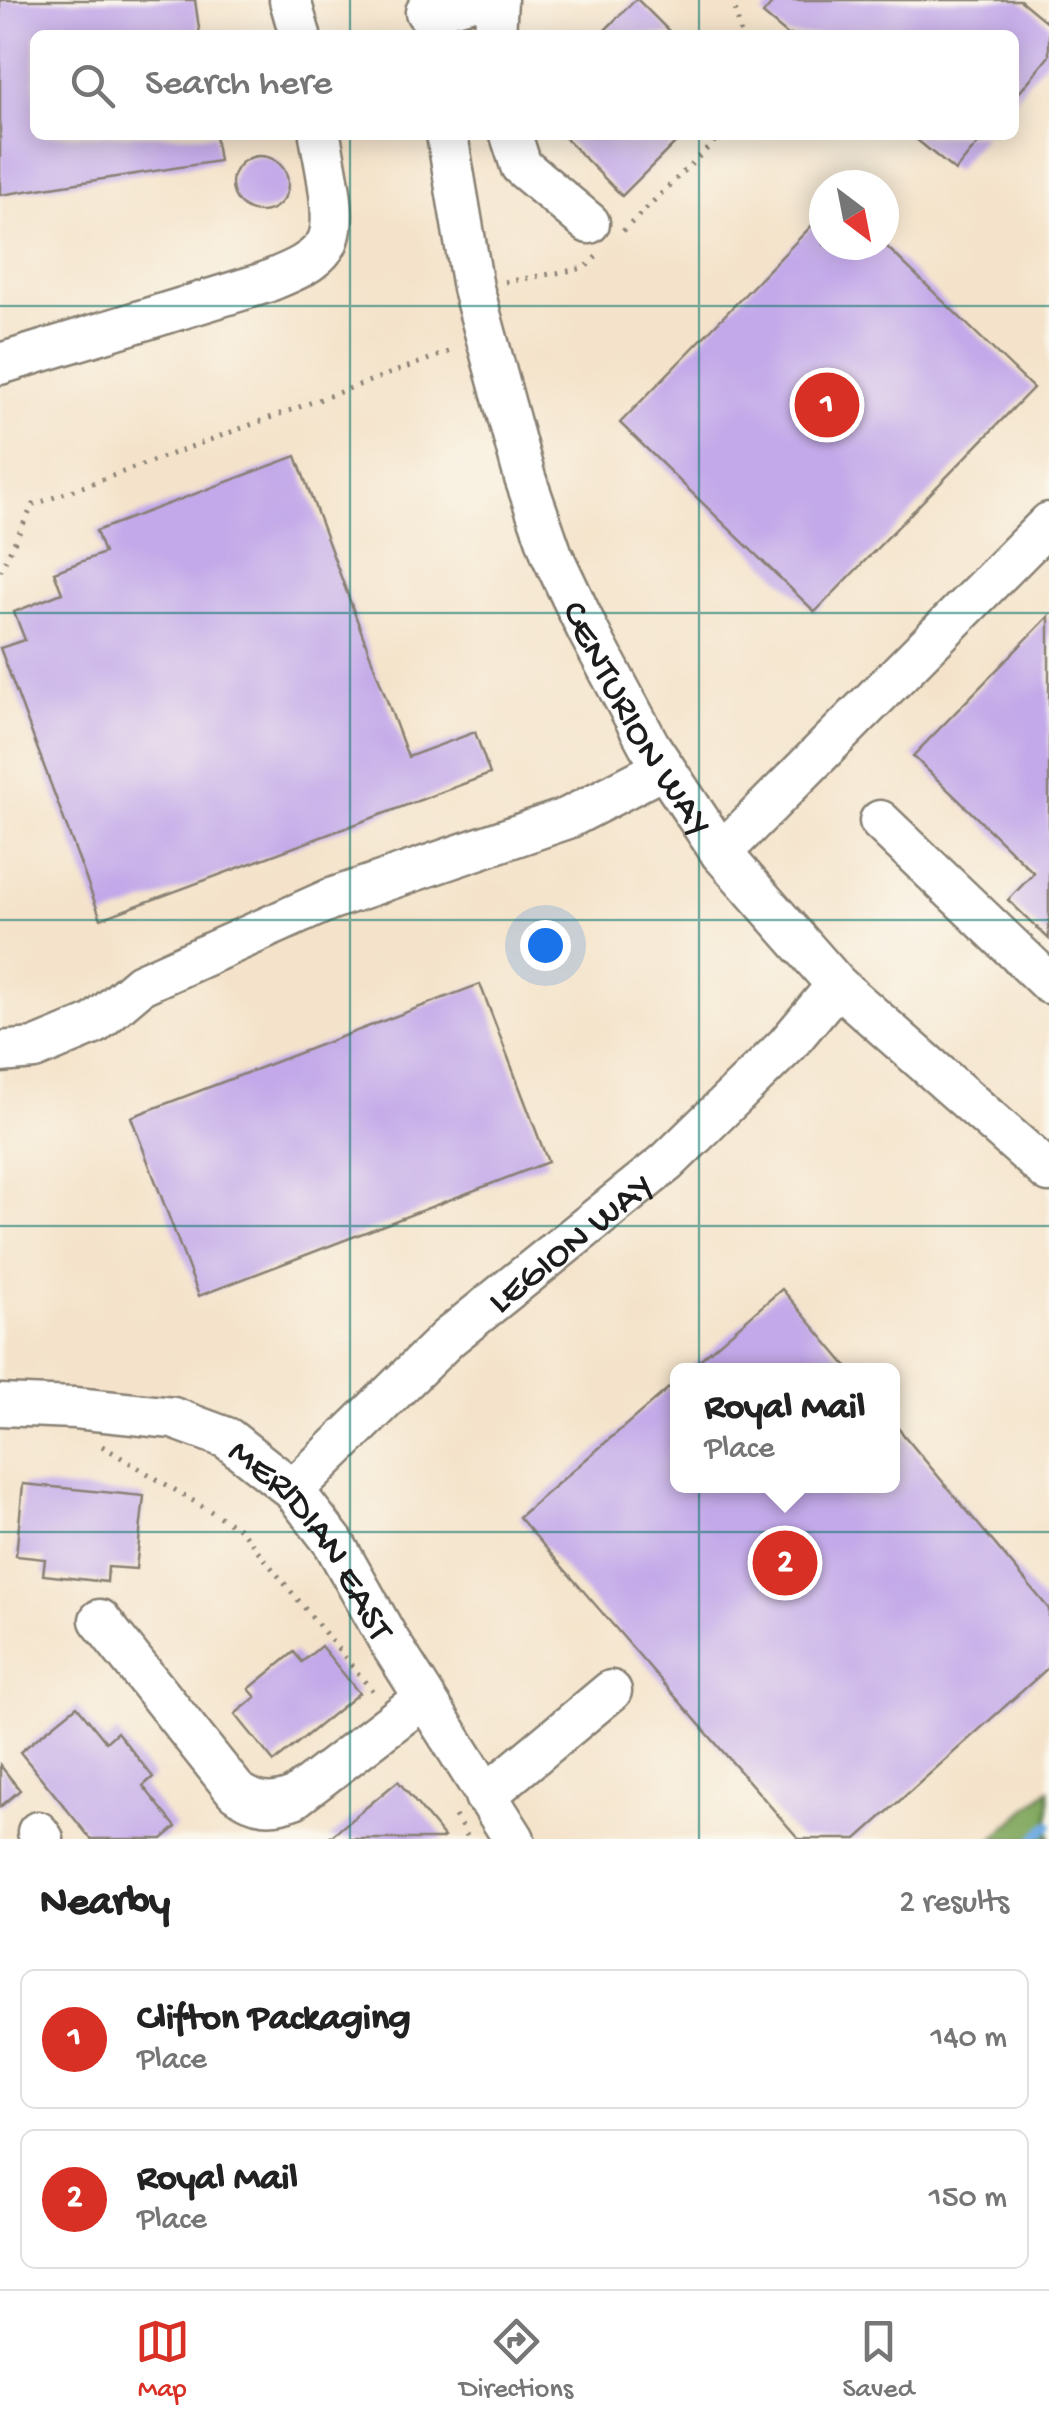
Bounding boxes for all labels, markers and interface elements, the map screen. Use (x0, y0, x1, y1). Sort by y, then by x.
search box (30, 30, 1019, 140)
icon: search (65, 58, 120, 113)
text: Search here (145, 63, 332, 107)
north arrow (809, 170, 899, 260)
pin: 1 (794, 368, 860, 442)
street label: CENTURION WAY (549, 595, 719, 846)
your location (520, 920, 571, 971)
street label: LEGION WAY (481, 1166, 664, 1325)
popup (670, 1363, 900, 1493)
text: Royal Mail (705, 1387, 865, 1431)
text: Place (705, 1431, 774, 1469)
street label: MERIDIAN EAST (218, 1432, 401, 1651)
pin: 2 (752, 1526, 818, 1600)
text: Nearby (40, 1880, 170, 1929)
text: 2 results (899, 1885, 1009, 1923)
text: Clifton Packaging (137, 1998, 411, 2042)
text: 1 (68, 2020, 81, 2058)
text: 140 m (930, 2020, 1007, 2058)
text: Place (137, 2042, 207, 2080)
text: Royal Mail (137, 2158, 298, 2202)
text: 2 (67, 2180, 82, 2218)
text: 150 m (929, 2180, 1007, 2218)
text: Place (137, 2202, 207, 2240)
tab: Map (135, 2314, 190, 2407)
tab: Directions (459, 2314, 573, 2407)
tab: Saved (842, 2314, 914, 2407)

